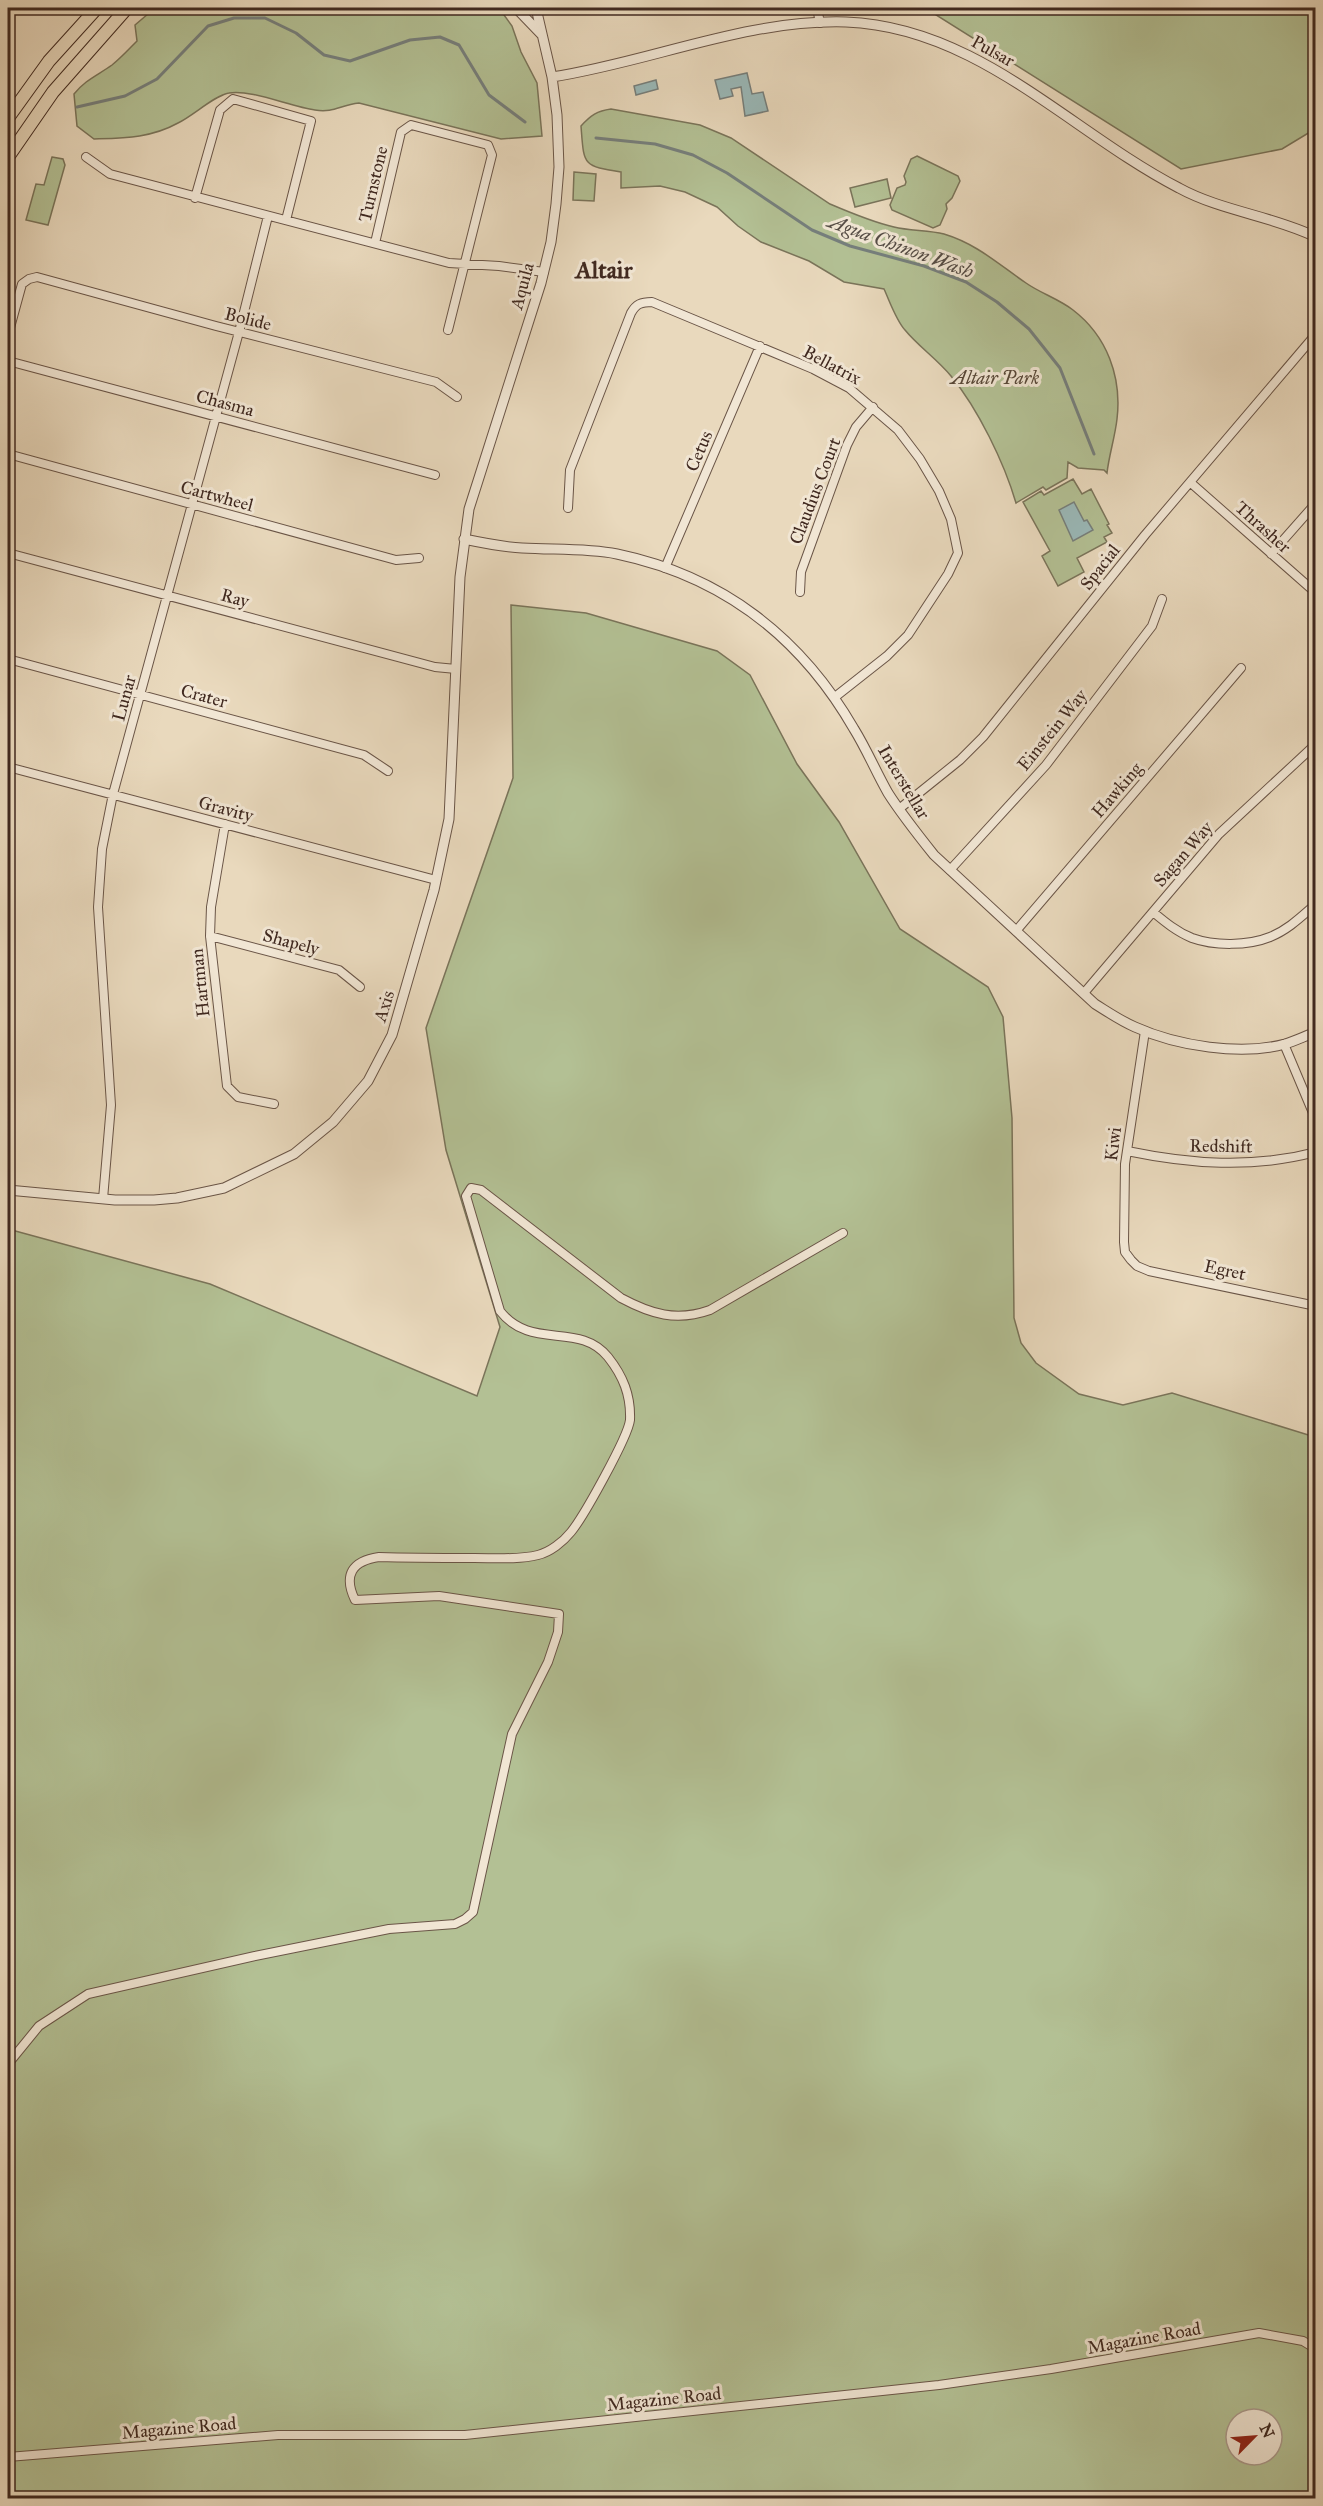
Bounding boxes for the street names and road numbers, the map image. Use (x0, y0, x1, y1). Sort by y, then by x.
street label: Pulsar (968, 30, 1019, 72)
street label: Turnstone (354, 144, 392, 224)
street label: Aquila (505, 260, 540, 313)
street label: Bolide (222, 303, 274, 335)
street label: Bellatrix (799, 341, 865, 389)
street label: Chasma (194, 385, 257, 421)
street label: Cetus (681, 427, 717, 475)
street label: Claudius Court (785, 434, 846, 547)
street label: Cartwheel (178, 476, 256, 516)
street label: Thrasher (1231, 496, 1296, 558)
street label: Spacial (1075, 540, 1125, 594)
street label: Ray (218, 584, 252, 612)
street label: Lunar (107, 672, 141, 724)
street label: Crater (178, 679, 230, 713)
street label: Einstein Way (1012, 684, 1092, 775)
street label: Interstellar (873, 741, 935, 823)
street label: Hawking (1087, 757, 1148, 823)
street label: Gravity (196, 791, 256, 827)
street label: Sagan Way (1149, 816, 1219, 892)
street label: Shapely (260, 924, 322, 960)
street label: Hartman (185, 947, 215, 1018)
street label: Axis (369, 988, 399, 1025)
street label: Kiwi (1100, 1126, 1126, 1162)
street label: Redshift (1189, 1134, 1253, 1158)
street label: Egret (1202, 1255, 1248, 1286)
street label: Magazine Road (1086, 2317, 1203, 2360)
street label: Magazine Road (606, 2382, 722, 2417)
street label: Magazine Road (121, 2412, 237, 2445)

